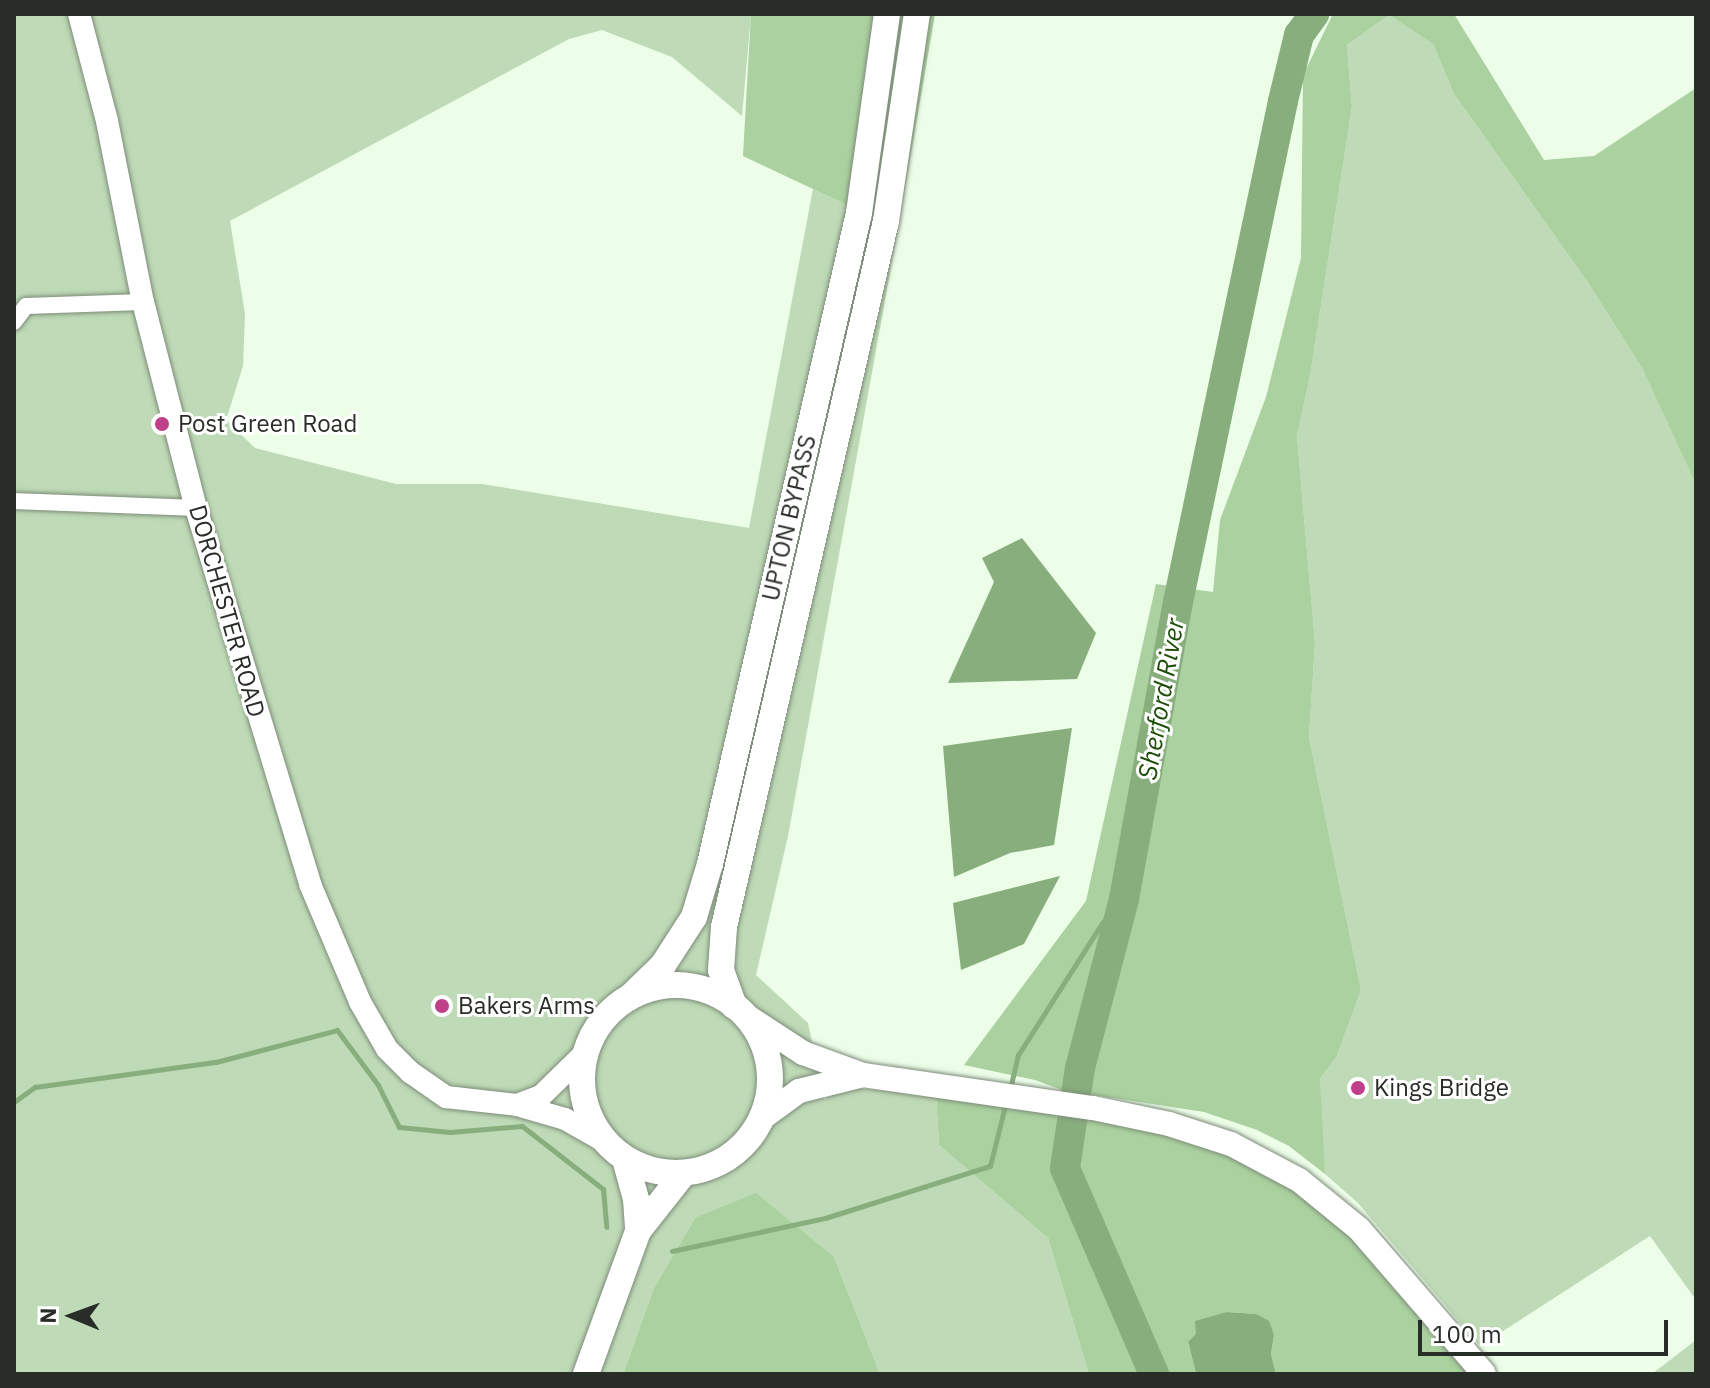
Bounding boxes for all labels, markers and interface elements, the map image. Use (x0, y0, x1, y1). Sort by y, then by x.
place label: Post Green Road (178, 410, 357, 438)
marker: Post Green Road (153, 415, 171, 433)
street label: UPTON BYPASS (756, 432, 822, 604)
street label: DORCHESTER ROAD (183, 501, 271, 721)
water label: Sherford River (1131, 616, 1191, 782)
place label: Bakers Arms (458, 992, 595, 1020)
marker: Bakers Arms (433, 997, 451, 1015)
place label: Kings Bridge (1374, 1074, 1509, 1102)
marker: Kings Bridge (1349, 1079, 1367, 1097)
north arrow (32, 1276, 112, 1356)
scale bar (1422, 1304, 1672, 1354)
text: N (33, 1307, 62, 1324)
text: 100 m (1432, 1318, 1502, 1350)

